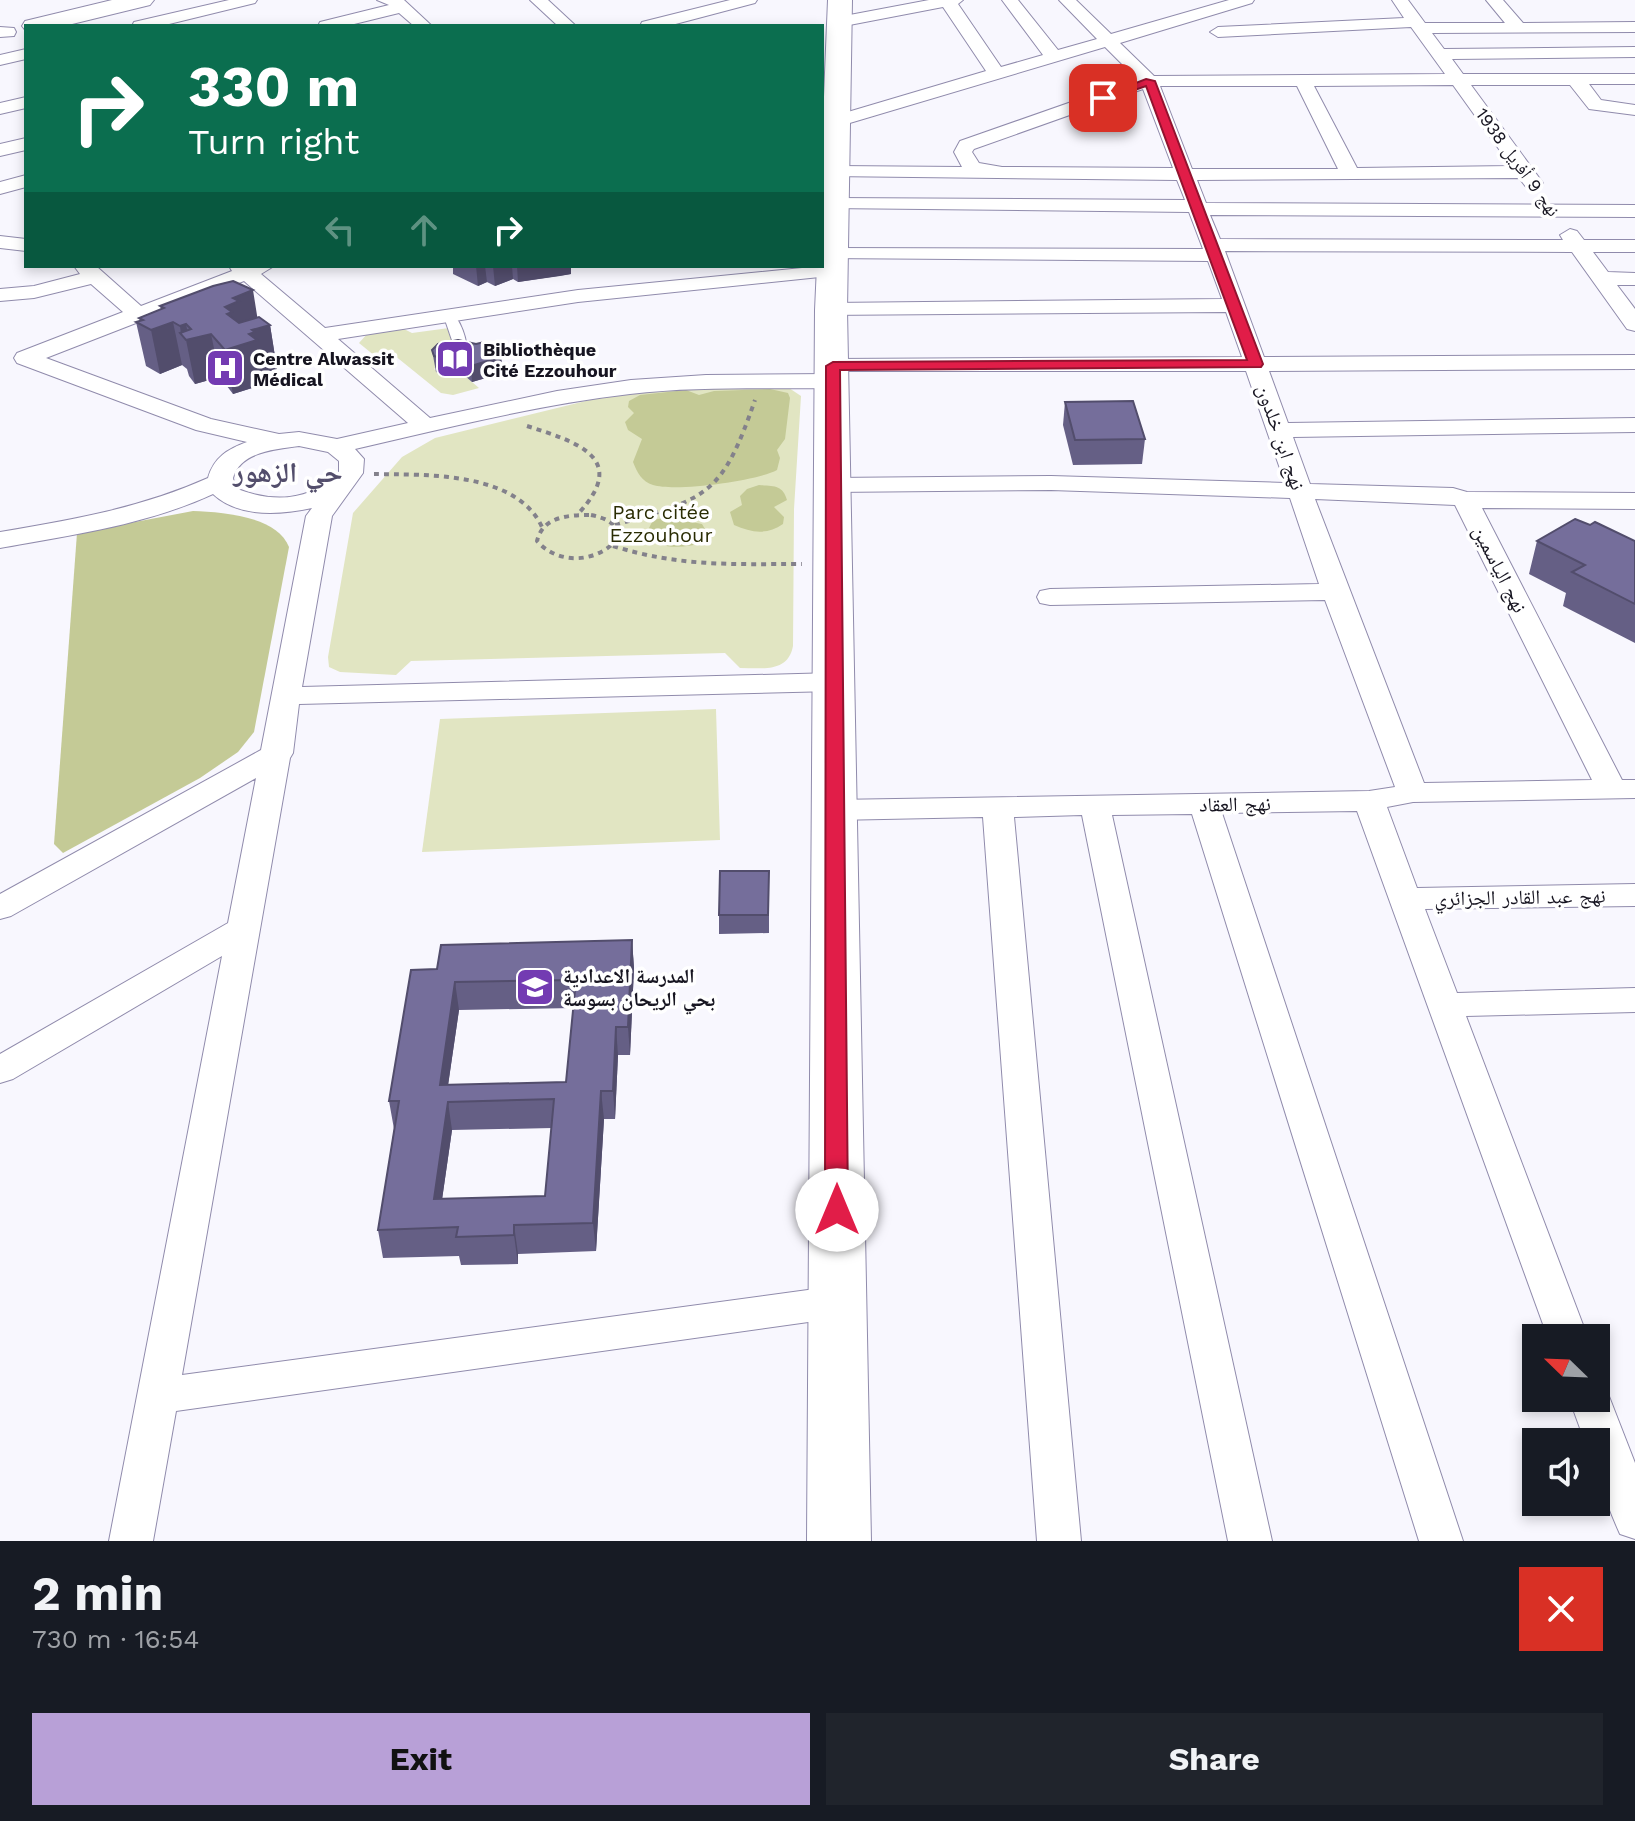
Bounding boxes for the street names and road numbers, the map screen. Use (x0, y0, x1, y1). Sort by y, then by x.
street label: نهج 9 أفريل 1938 (1470, 104, 1564, 221)
street label: نهج ابن خلدون (1251, 381, 1310, 493)
street label: نهج الياسمين (1467, 521, 1532, 617)
street label: نهج العقاد (1199, 791, 1271, 818)
street label: نهج عبد القادر الجزائري (1434, 884, 1606, 915)

